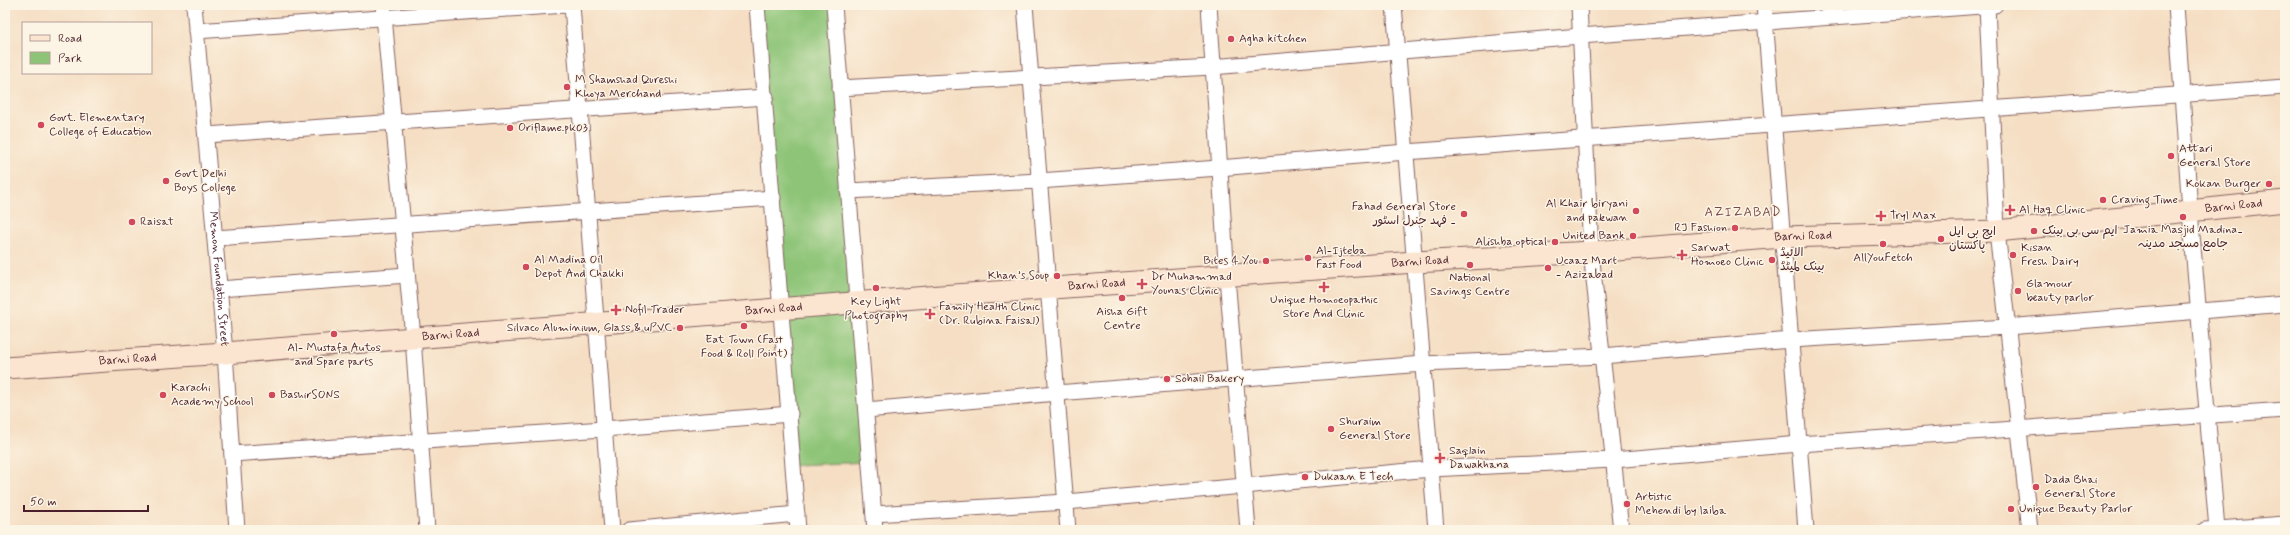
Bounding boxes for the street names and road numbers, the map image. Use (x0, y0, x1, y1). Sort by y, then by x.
street label: Barni Road (2204, 195, 2263, 217)
street label: Memon Foundation Street (204, 211, 232, 348)
street label: Barni Road (1774, 228, 1832, 246)
street label: Barni Road (1391, 252, 1449, 272)
street label: Barni Road (1067, 275, 1126, 295)
street label: Barni Road (744, 299, 803, 320)
street label: Barni Road (421, 325, 480, 345)
street label: Barni Road (98, 350, 157, 370)

